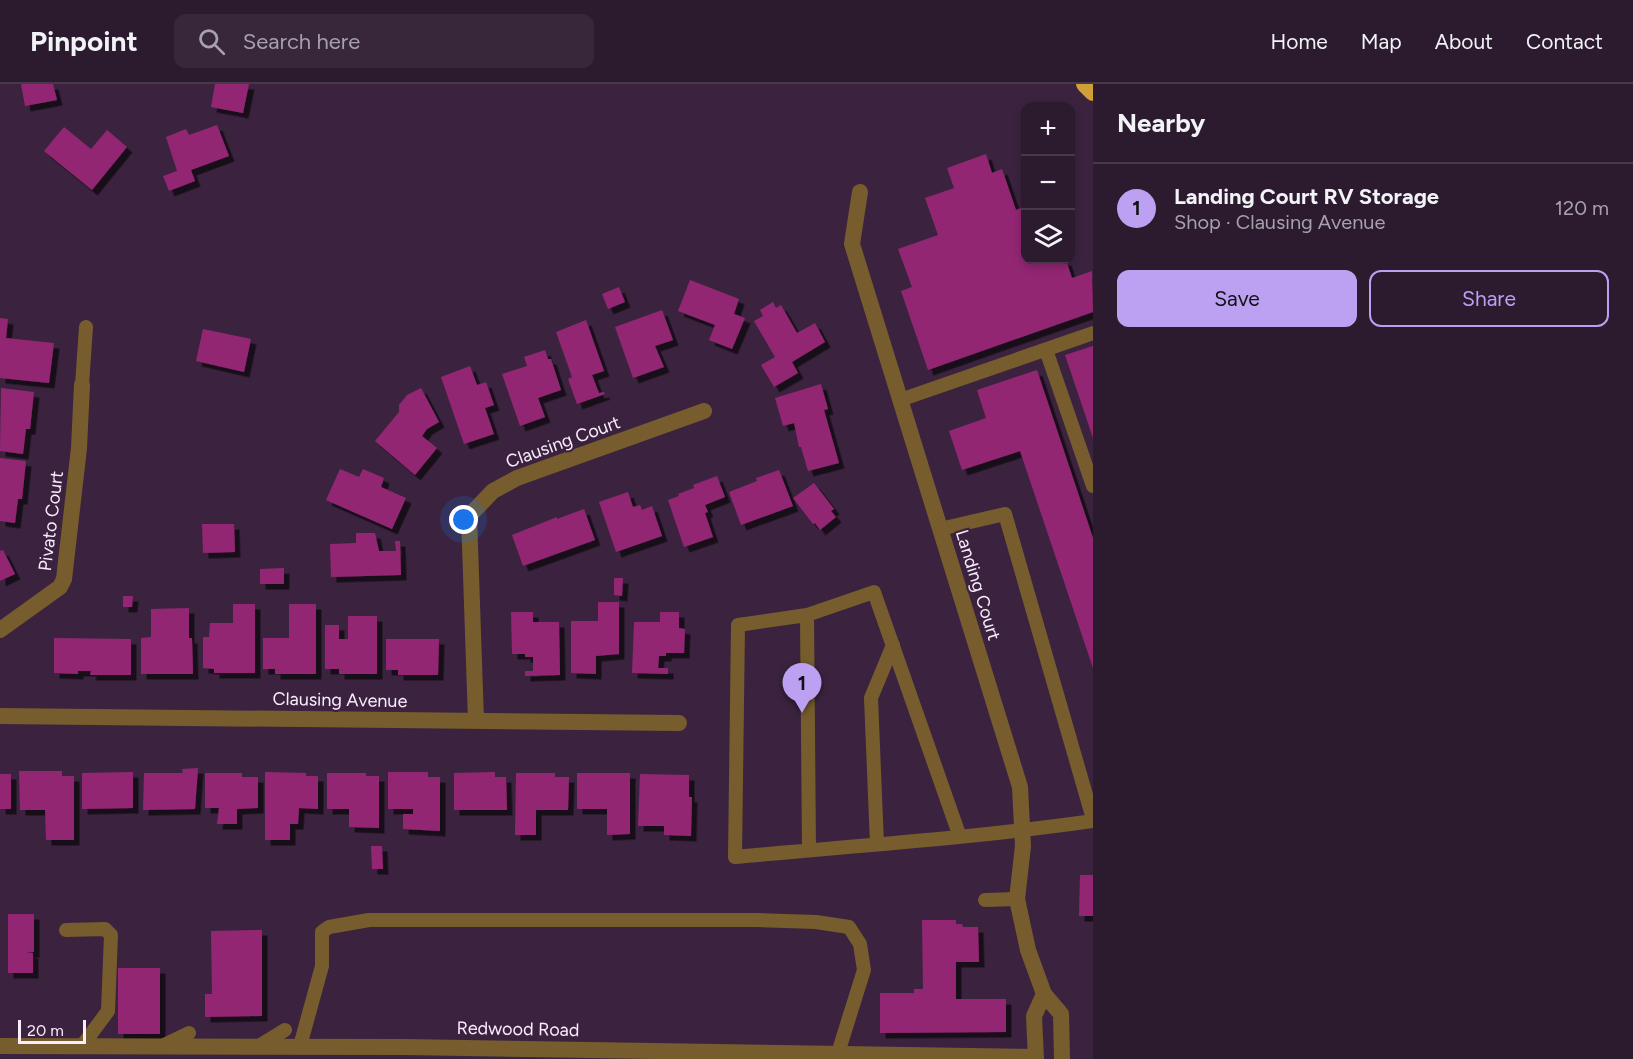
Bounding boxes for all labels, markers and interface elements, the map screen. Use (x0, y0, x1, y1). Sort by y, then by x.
search box (174, 14, 594, 68)
text: Pinpoint (30, 24, 138, 58)
icon: search (195, 25, 228, 58)
text: Search here (243, 28, 360, 55)
text: Home (1271, 29, 1328, 54)
text: Map (1361, 29, 1402, 54)
text: About (1435, 29, 1493, 54)
text: Contact (1526, 29, 1603, 54)
map controls (1021, 102, 1075, 264)
button: + (1021, 102, 1075, 156)
text: Nearby (1117, 107, 1205, 139)
button: − (1021, 156, 1075, 210)
text: Landing Court RV Storage (1174, 183, 1439, 210)
text: 1 (1132, 196, 1141, 220)
text: 120 m (1555, 196, 1609, 220)
button: layers (1021, 210, 1075, 264)
text: Shop · Clausing Avenue (1174, 210, 1385, 234)
button: Save (1117, 270, 1357, 327)
button: Share (1369, 270, 1609, 327)
street label: Clausing Court (503, 411, 623, 473)
street label: Pivato Court (34, 469, 68, 572)
your location (449, 505, 478, 534)
street label: Landing Court (951, 527, 1005, 643)
pin: 1 (782, 664, 822, 713)
street label: Clausing Avenue (272, 688, 408, 712)
scale bar (18, 1017, 86, 1044)
street label: Redwood Road (456, 1017, 580, 1041)
text: 20 m (27, 1021, 64, 1040)

